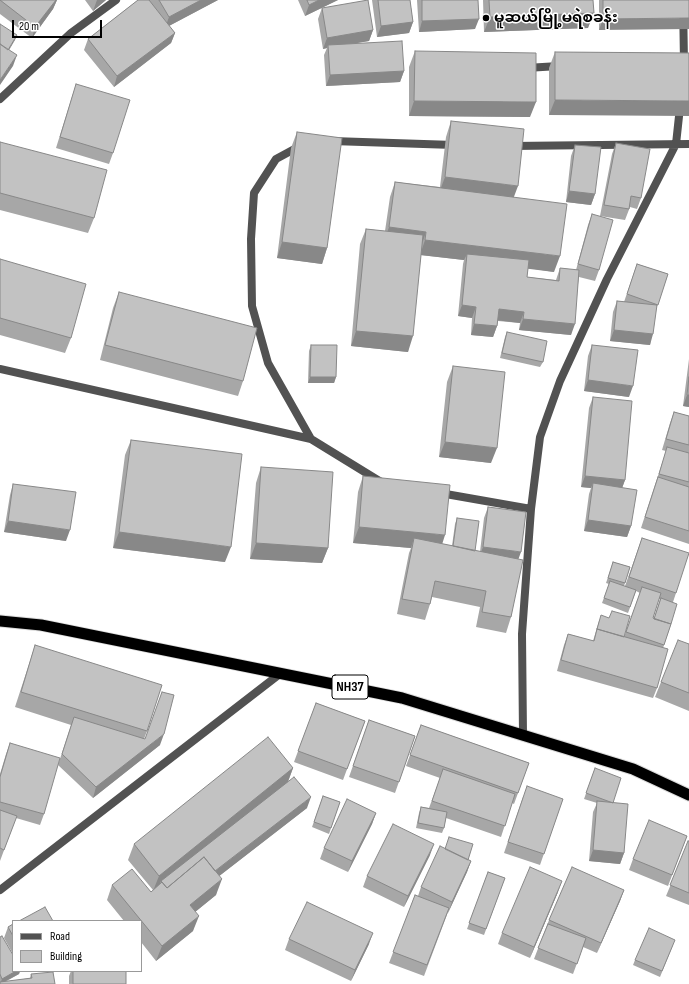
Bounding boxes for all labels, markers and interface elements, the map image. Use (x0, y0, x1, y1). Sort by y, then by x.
place label: မူဆယ်မြို့မရဲစခန်း (494, 9, 618, 27)
scale bar (14, 12, 104, 38)
marker: မူဆယ်မြို့မရဲစခန်း (481, 13, 491, 23)
text: 20 m (19, 19, 39, 34)
road number: NH37 (332, 675, 368, 699)
legend (12, 920, 142, 972)
text: Road (50, 929, 70, 944)
text: Building (50, 949, 82, 964)

